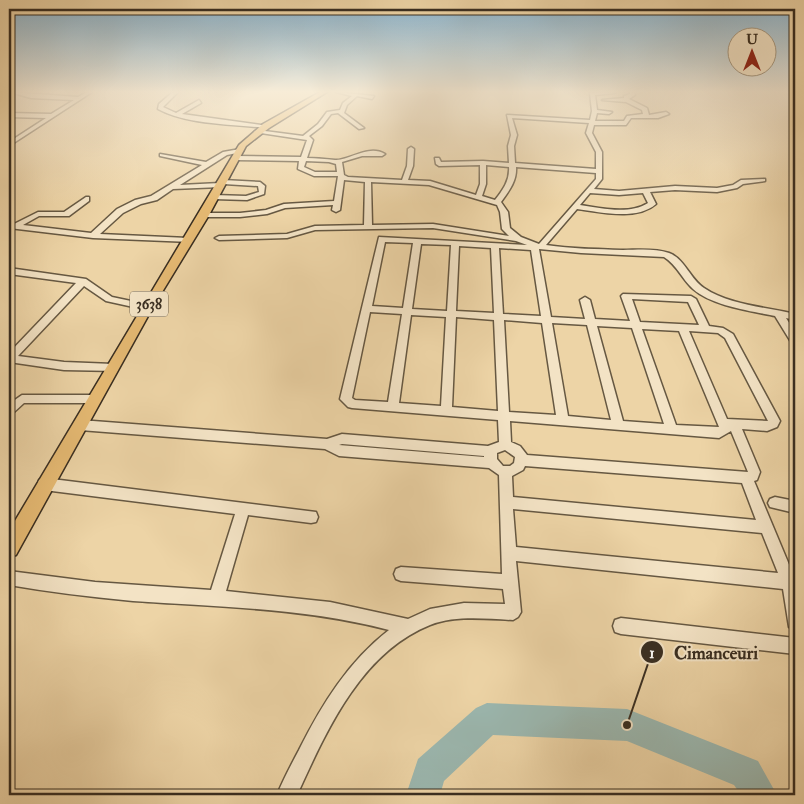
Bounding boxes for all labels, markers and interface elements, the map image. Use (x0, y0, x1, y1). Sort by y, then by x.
north arrow (726, 28, 776, 78)
text: U (746, 31, 758, 48)
road number: 3638 (130, 292, 168, 316)
callout: Cimanceuri (639, 636, 768, 669)
text: Cimanceuri (674, 642, 758, 665)
text: 1 (649, 644, 655, 663)

